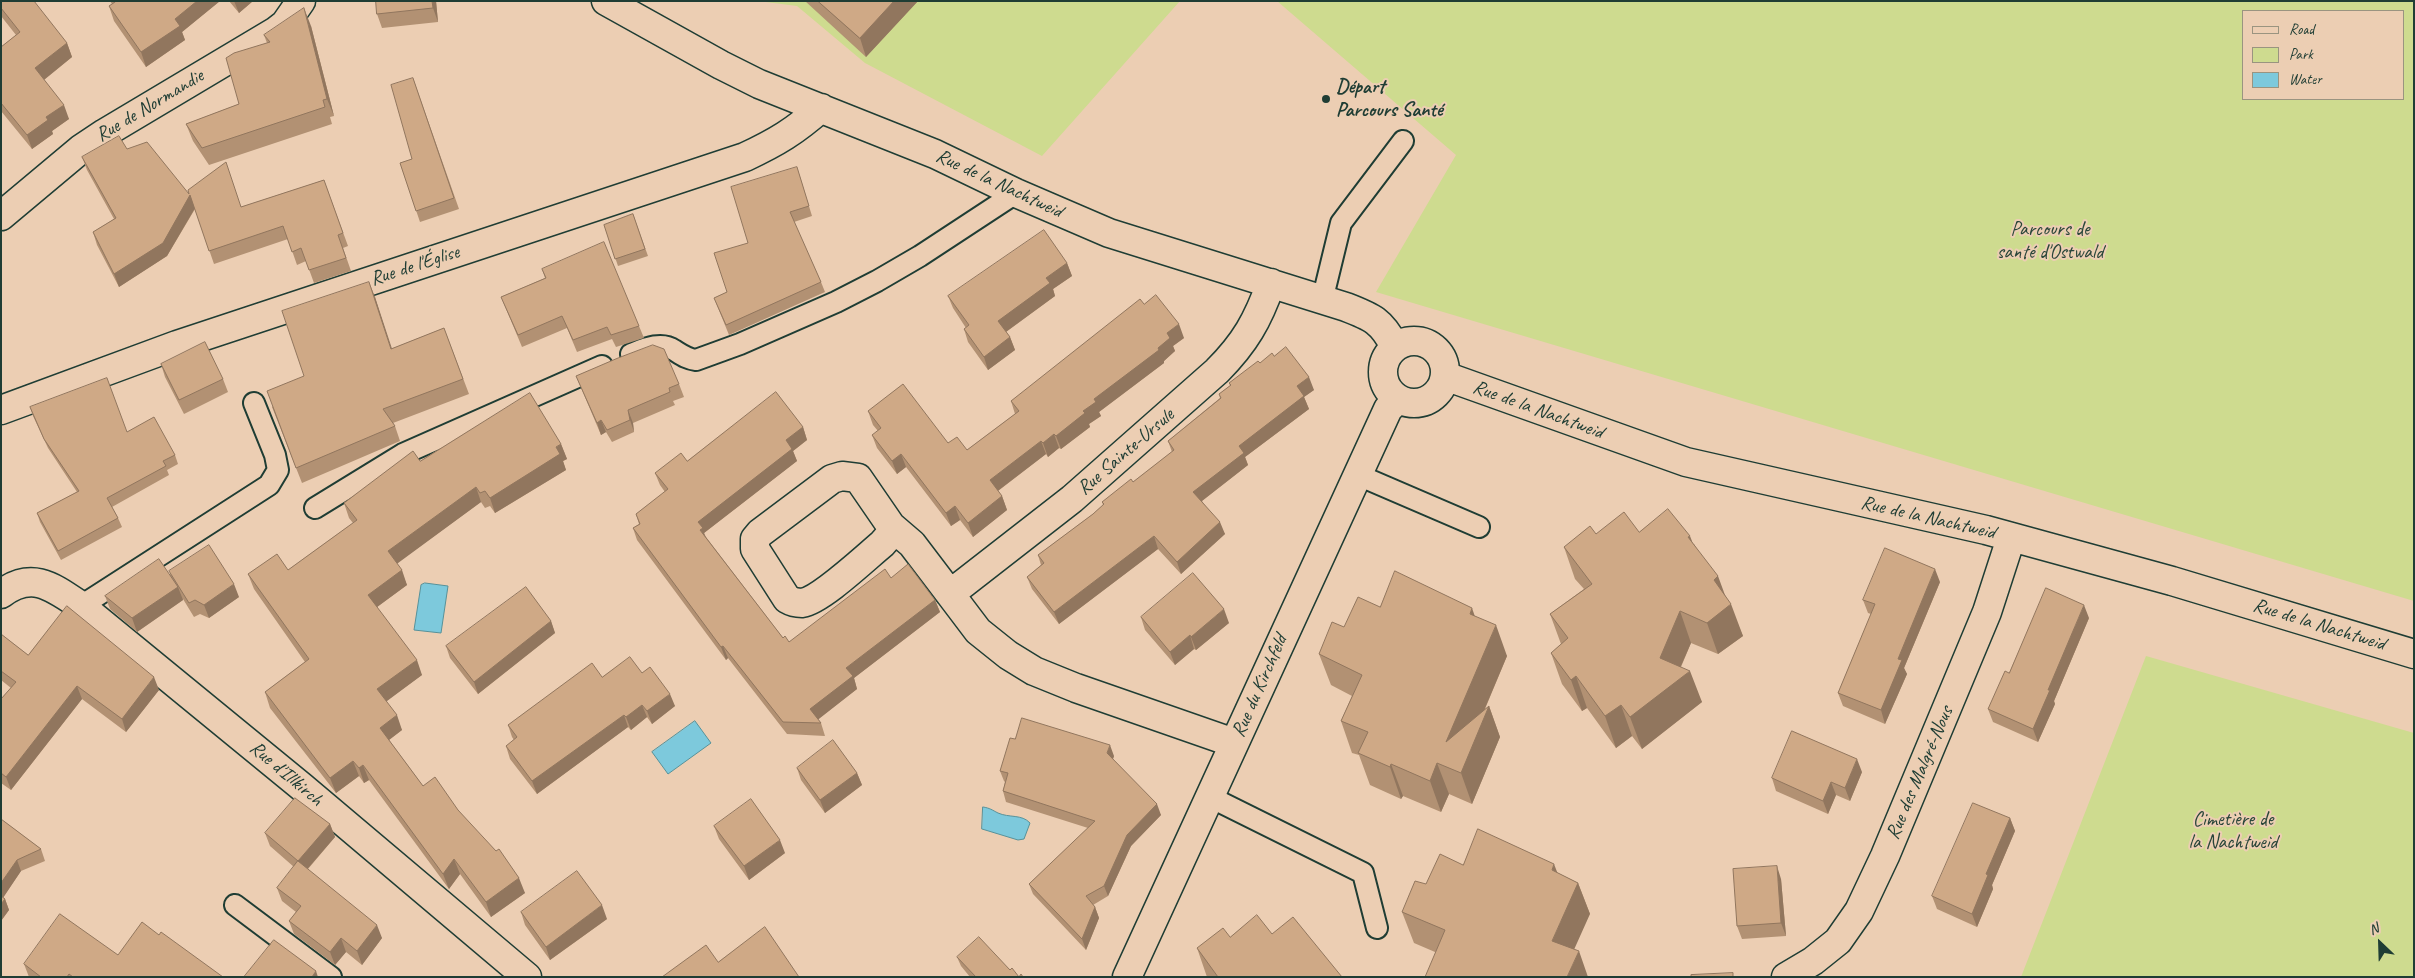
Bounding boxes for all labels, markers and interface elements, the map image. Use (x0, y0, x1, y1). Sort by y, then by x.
legend (2242, 10, 2405, 100)
text: Road (2289, 20, 2314, 39)
text: Park (2289, 45, 2313, 64)
street label: Rue de Normandie (92, 64, 208, 148)
text: Water (2289, 70, 2322, 89)
place label: Départ Parcours Santé (1336, 76, 1442, 123)
marker: Départ Parcours Santé (1320, 93, 1332, 105)
street label: Rue de la Nachtweid (932, 144, 1066, 224)
park label: Parcours de santé d'Ostwald (1997, 218, 2103, 265)
street label: Rue de l'Église (367, 240, 463, 292)
street label: Rue de la Nachtweid (1470, 375, 1606, 445)
street label: Rue Sainte-Ursule (1073, 403, 1179, 501)
street label: Rue de la Nachtweid (1859, 491, 1997, 545)
street label: Rue de la Nachtweid (2250, 593, 2388, 657)
street label: Rue du Kirchfeld (1227, 631, 1293, 741)
street label: Rue des Malgré-Nous (1881, 703, 1959, 843)
street label: Rue d'Illkirch (244, 736, 328, 812)
park label: Cimetière de la Nachtweid (2189, 808, 2277, 855)
north arrow (2355, 918, 2405, 968)
text: N (2366, 919, 2381, 938)

